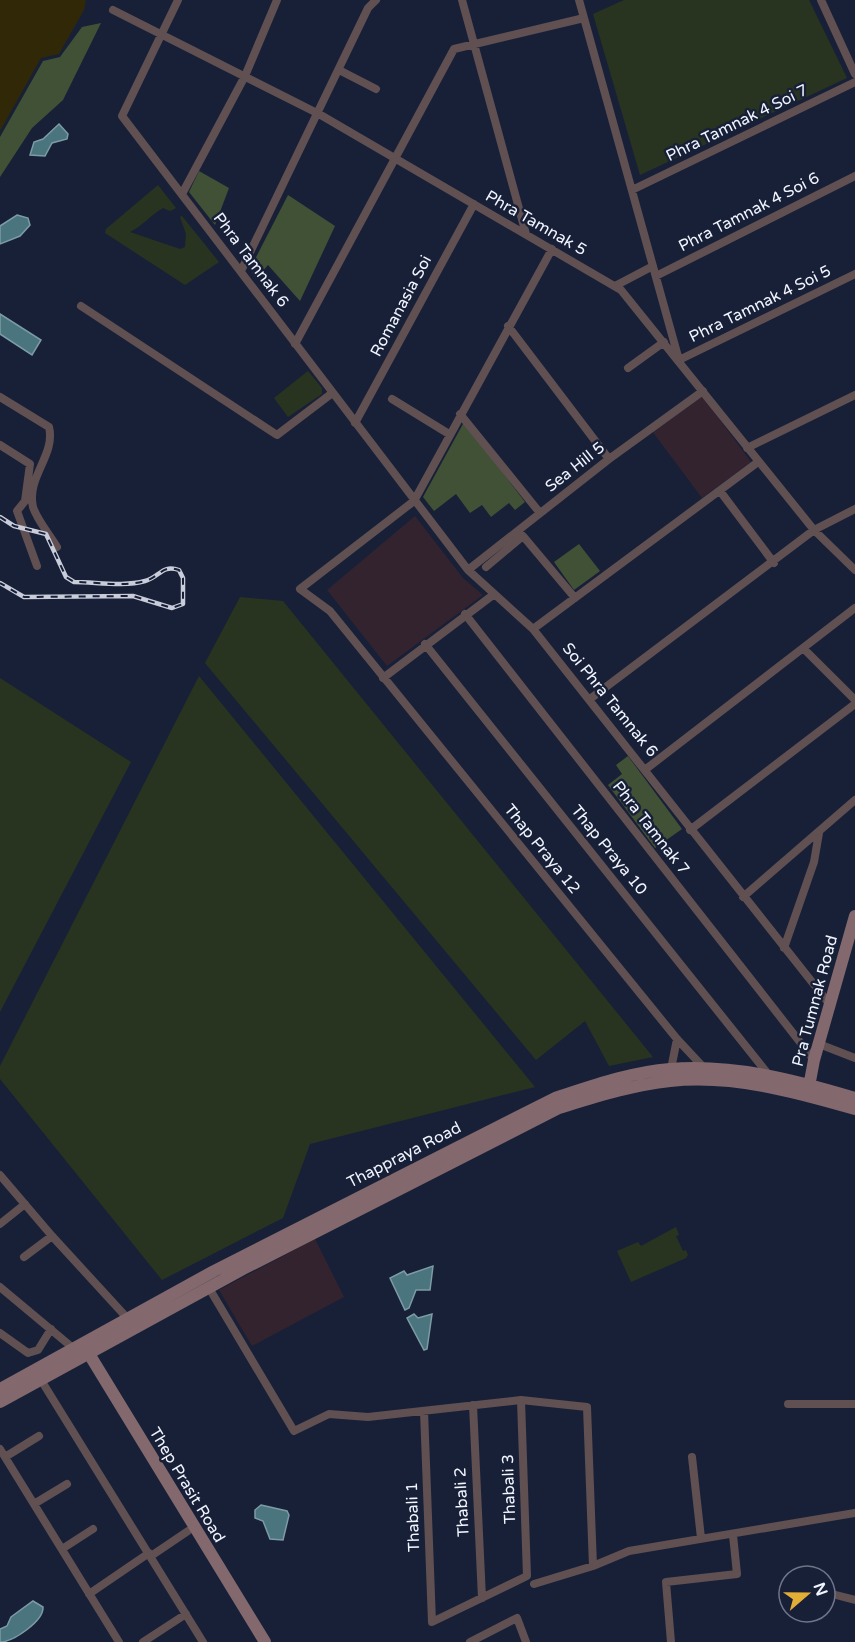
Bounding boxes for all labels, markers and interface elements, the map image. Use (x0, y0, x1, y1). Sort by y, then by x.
street label: Phra Tamnak 4 Soi 7 (663, 80, 811, 166)
street label: Phra Tamnak 4 Soi 6 (675, 168, 823, 256)
street label: Phra Tamnak 5 (482, 186, 590, 260)
street label: Phra Tamnak 6 (209, 209, 293, 311)
street label: Romanasia Soi (366, 252, 436, 360)
street label: Phra Tamnak 4 Soi 5 (686, 261, 834, 347)
street label: Sea Hill 5 (541, 438, 609, 496)
street label: Soi Phra Tamnak 6 (558, 639, 662, 761)
street label: Phra Tamnak 7 (608, 777, 694, 879)
street label: Thap Praya 12 (500, 800, 584, 898)
street label: Thap Praya 10 (567, 801, 651, 899)
street label: Pra Tumnak Road (788, 933, 842, 1069)
street label: Thappraya Road (344, 1118, 464, 1192)
street label: Thep Prasit Road (145, 1424, 229, 1546)
street label: Thabali 3 (498, 1454, 520, 1524)
street label: Thabali 2 (450, 1467, 474, 1537)
street label: Thabali 1 (402, 1482, 424, 1552)
north arrow (777, 1564, 837, 1624)
text: N (809, 1580, 832, 1599)

